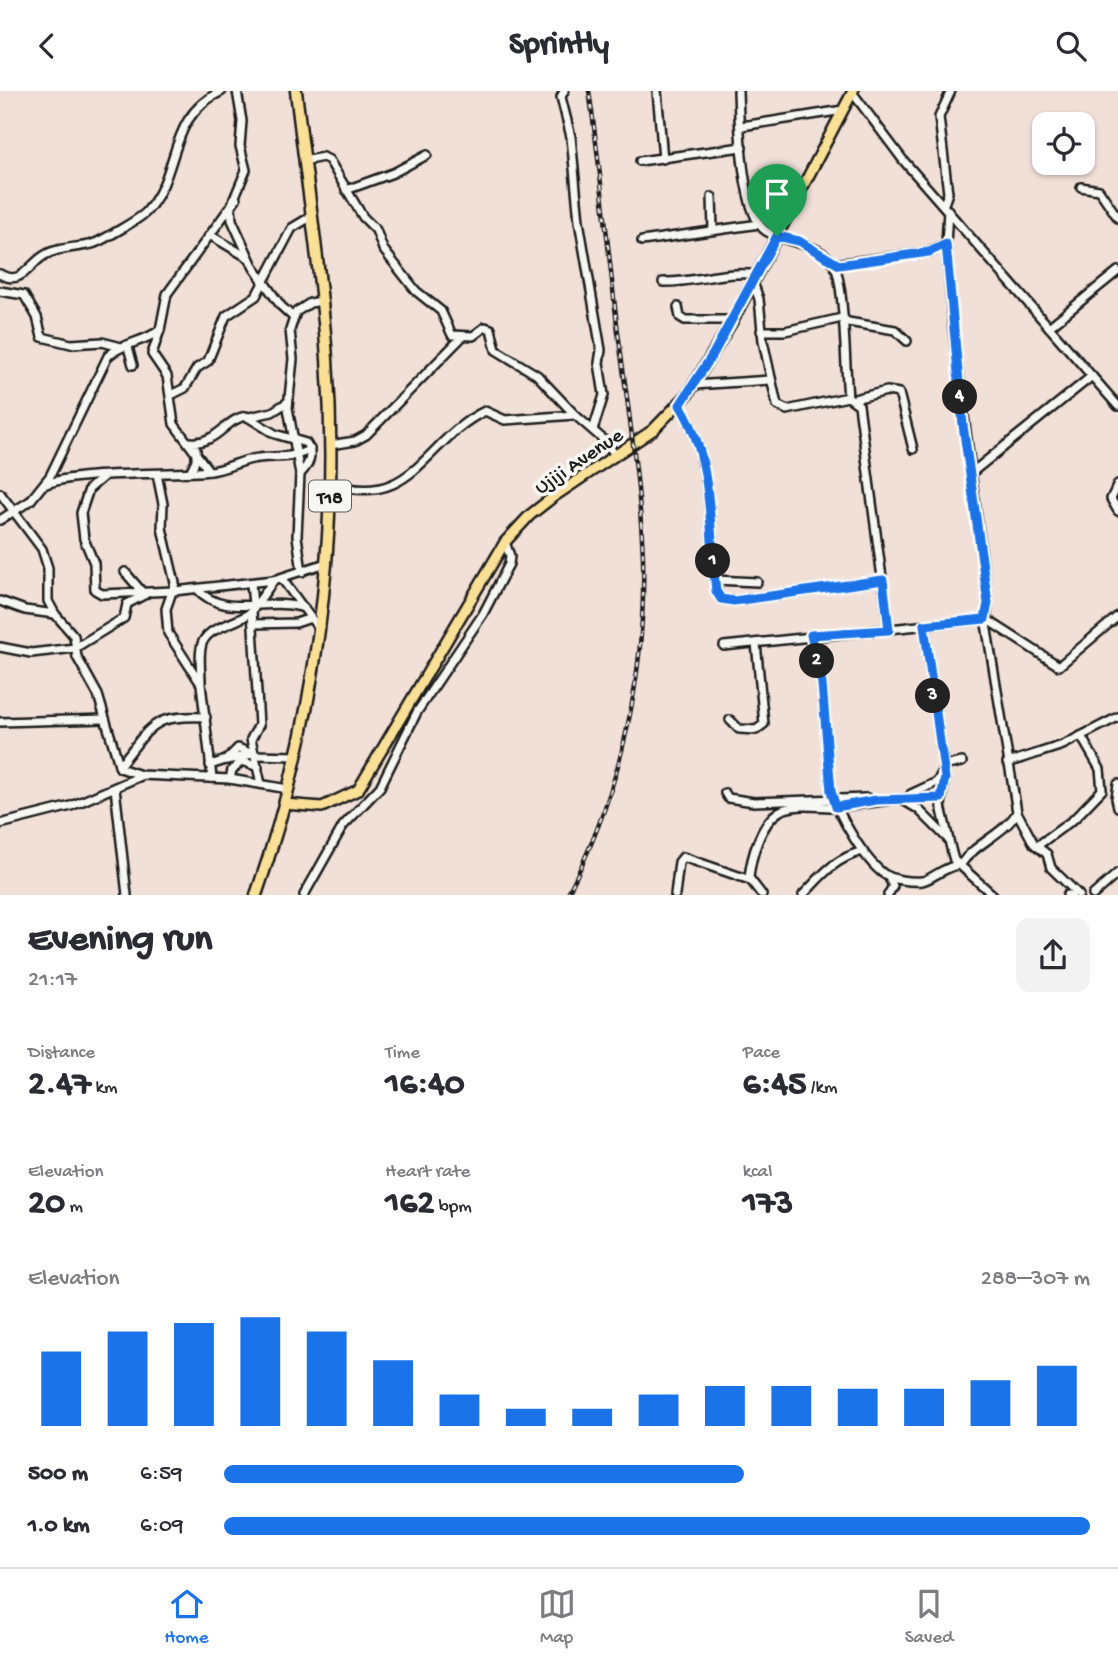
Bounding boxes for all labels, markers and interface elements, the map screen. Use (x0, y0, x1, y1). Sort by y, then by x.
icon: back (28, 27, 66, 65)
text: Sprintly (509, 27, 609, 65)
icon: search (1052, 27, 1090, 65)
map controls (1032, 112, 1095, 175)
button: locate (1032, 112, 1095, 175)
pin (747, 164, 807, 236)
icon: arrive (758, 175, 796, 213)
pin: 4 (942, 379, 978, 415)
text: 4 (955, 385, 964, 408)
street label: Ujiji Avenue (531, 423, 630, 502)
road number: T18 (309, 481, 351, 511)
pin: 1 (696, 543, 730, 579)
text: 1 (709, 549, 716, 572)
pin: 2 (800, 643, 834, 679)
text: 2 (812, 649, 821, 672)
pin: 3 (916, 679, 950, 713)
text: 3 (928, 684, 937, 707)
button: share (1016, 918, 1090, 992)
text: Evening run (28, 919, 212, 963)
text: 21:17 (28, 967, 77, 994)
text: Distance (28, 1042, 95, 1065)
text: Time (385, 1042, 420, 1065)
text: Pace (743, 1042, 780, 1065)
text: 2.47 (28, 1065, 91, 1106)
text: 16:40 (385, 1065, 465, 1106)
text: 6:45 (743, 1065, 806, 1106)
text: km (91, 1077, 117, 1100)
text: /km (806, 1077, 837, 1100)
text: Elevation (28, 1161, 104, 1184)
text: Heart rate (385, 1161, 470, 1184)
text: kcal (743, 1161, 772, 1184)
text: 20 (28, 1184, 65, 1225)
text: 162 (385, 1184, 434, 1225)
text: 173 (743, 1184, 793, 1225)
text: m (65, 1196, 83, 1219)
text: bpm (434, 1196, 472, 1219)
text: Elevation (28, 1266, 119, 1293)
text: 288–307 m (981, 1266, 1090, 1293)
text: 500 m (28, 1461, 88, 1488)
text: 6:59 (140, 1461, 183, 1488)
text: 1.0 km (28, 1513, 90, 1540)
text: 6:09 (140, 1513, 183, 1540)
tab: Home (165, 1585, 209, 1650)
tab: Map (538, 1585, 576, 1650)
tab: Saved (905, 1585, 953, 1650)

